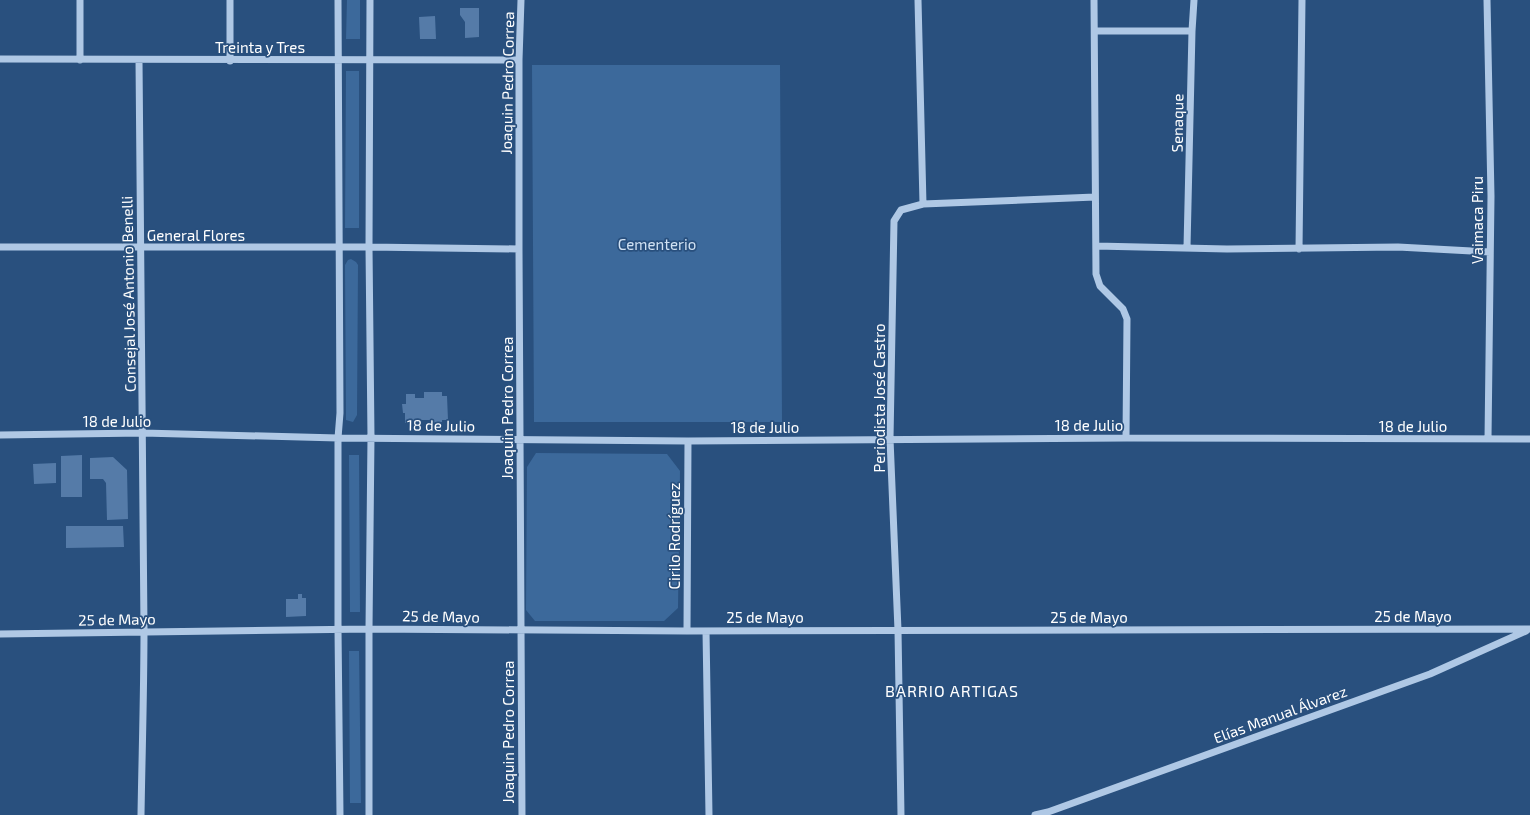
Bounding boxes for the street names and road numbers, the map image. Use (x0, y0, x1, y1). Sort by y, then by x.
street label: Joaquin Pedro Correa (497, 11, 517, 155)
street label: Treinta y Tres (215, 38, 305, 56)
street label: Senaque (1167, 94, 1187, 152)
street label: Vaimaca Piru (1468, 176, 1486, 264)
street label: Consejal José Antonio Benelli (117, 196, 140, 392)
street label: General Flores (147, 226, 245, 244)
street label: Periodista José Castro (870, 323, 888, 473)
street label: Joaquin Pedro Correa (498, 336, 516, 480)
street label: 18 de Julio (83, 412, 151, 430)
street label: 18 de Julio (407, 415, 475, 435)
street label: 18 de Julio (1055, 416, 1123, 434)
street label: 18 de Julio (1379, 417, 1447, 435)
street label: 18 de Julio (731, 418, 799, 436)
street label: Cirilo Rodríguez (665, 482, 683, 590)
street label: 25 de Mayo (402, 606, 480, 626)
street label: 25 de Mayo (1374, 607, 1452, 625)
street label: 25 de Mayo (726, 608, 804, 626)
street label: 25 de Mayo (1050, 608, 1128, 626)
street label: 25 de Mayo (78, 609, 156, 629)
street label: Joaquin Pedro Correa (499, 660, 517, 804)
street label: Elías Manual Álvarez (1211, 681, 1349, 747)

